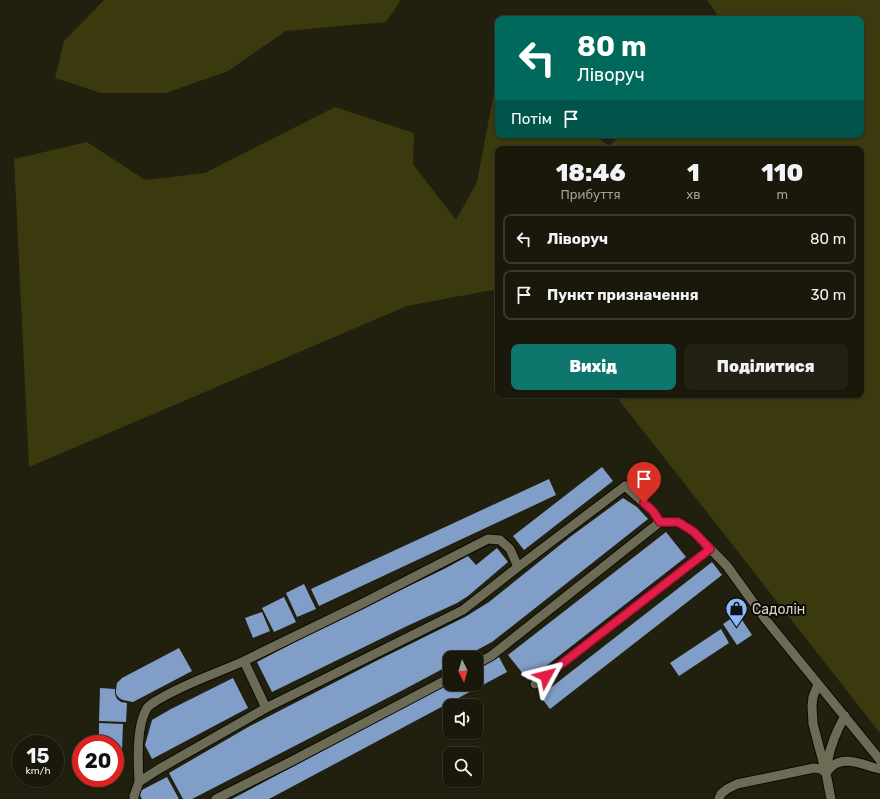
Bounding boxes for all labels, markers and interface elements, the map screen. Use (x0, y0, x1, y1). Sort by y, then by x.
text: 80 m (577, 30, 647, 63)
icon: left (511, 32, 563, 84)
text: Ліворуч (577, 64, 645, 86)
icon: arrive (560, 108, 582, 130)
text: Потім (511, 110, 552, 128)
text: 18:46 (556, 159, 626, 187)
text: 1 (687, 159, 700, 187)
text: 110 (761, 159, 803, 187)
text: Прибуття (561, 187, 621, 202)
text: хв (686, 187, 701, 202)
text: m (776, 187, 788, 202)
icon: left (513, 228, 535, 250)
text: Ліворуч (547, 230, 608, 248)
text: 80 m (810, 230, 846, 248)
icon: arrive (513, 284, 535, 306)
text: Пункт призначення (547, 286, 699, 304)
text: 30 m (810, 286, 846, 304)
button: Вихід (511, 344, 676, 390)
button: Поділитися (684, 344, 848, 390)
pin (627, 462, 661, 503)
icon: arrive (633, 468, 655, 490)
shop icon: Садолін (724, 596, 750, 629)
place label: Садолін (752, 601, 805, 618)
north arrow (443, 651, 483, 691)
map controls (443, 651, 483, 787)
position arrow (525, 655, 567, 697)
button: sound (443, 699, 483, 739)
speed limit sign: 20 (72, 735, 124, 787)
text: 15 (27, 744, 49, 768)
button: search (443, 747, 483, 787)
text: km/h (26, 765, 50, 777)

